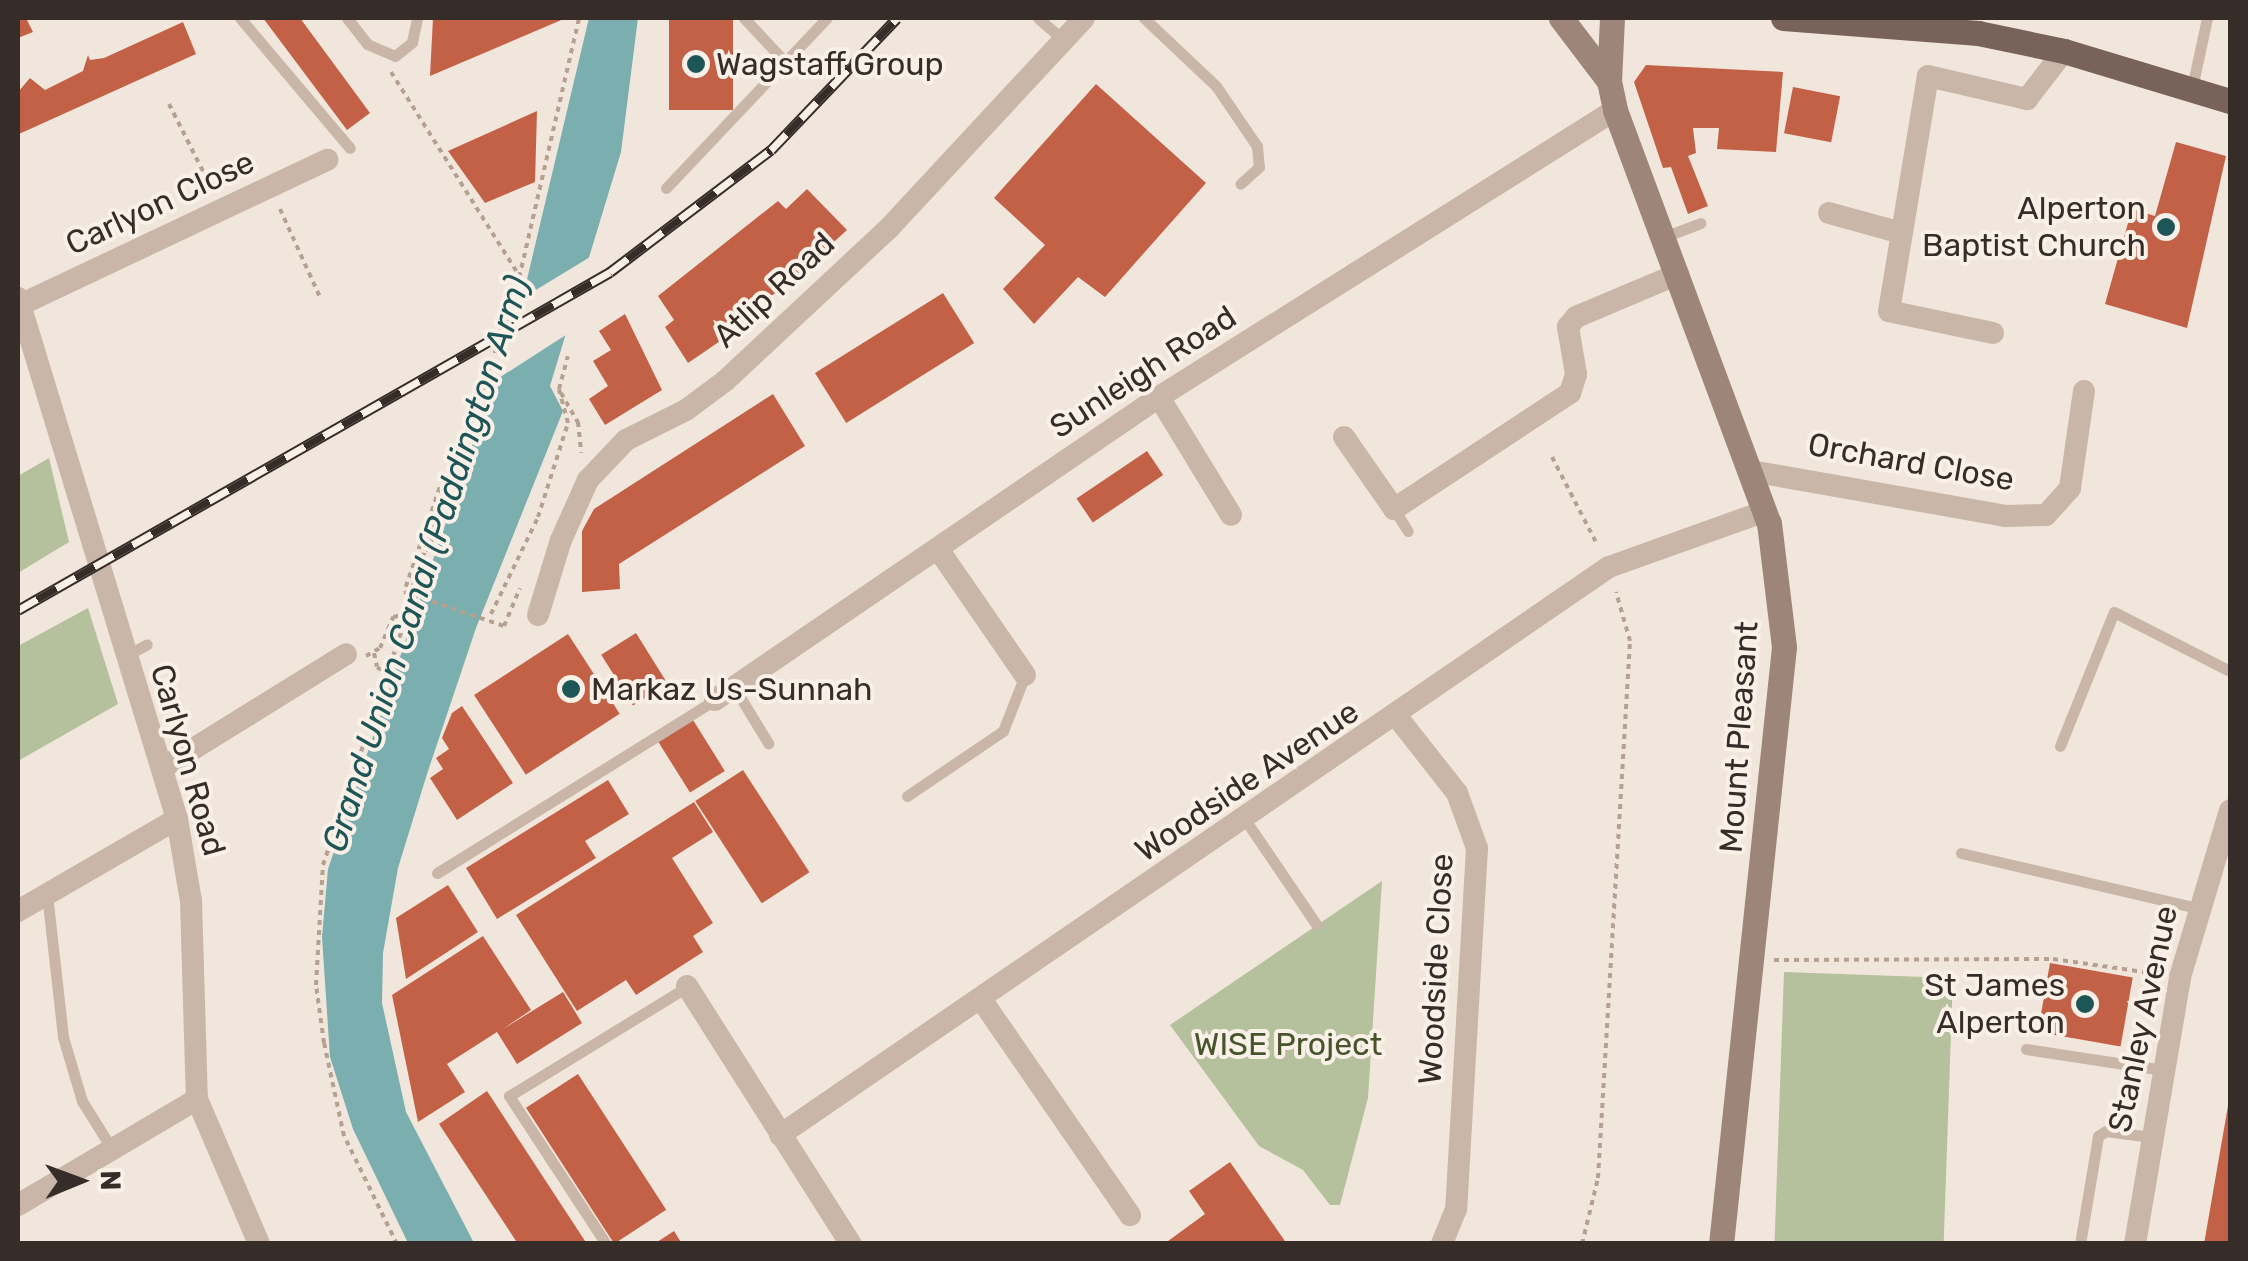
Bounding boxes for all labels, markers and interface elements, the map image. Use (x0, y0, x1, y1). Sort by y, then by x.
place label: Wagstaff Group (716, 45, 944, 83)
marker: Wagstaff Group (685, 53, 707, 75)
street label: Carlyon Close (60, 143, 260, 263)
place label: Alperton Baptist Church (1922, 190, 2146, 265)
marker: Alperton Baptist Church (2155, 216, 2177, 238)
street label: Atlip Road (706, 224, 842, 356)
water label: Grand Union Canal (Paddington Arm) (313, 270, 539, 858)
street label: Sunleigh Road (1043, 298, 1243, 446)
street label: Orchard Close (1805, 425, 2017, 499)
street label: Mount Pleasant (1712, 620, 1766, 854)
street label: Carlyon Road (142, 660, 234, 860)
place label: Markaz Us-Sunnah (591, 670, 873, 708)
marker: Markaz Us-Sunnah (560, 678, 582, 700)
street label: Woodside Avenue (1128, 692, 1366, 870)
street label: Woodside Close (1411, 853, 1461, 1085)
street label: Stanley Avenue (2100, 901, 2186, 1137)
place label: St James Alperton (1924, 967, 2065, 1042)
marker: St James Alperton (2074, 993, 2096, 1015)
park label: WISE Project (1194, 1025, 1382, 1063)
north arrow (30, 1131, 130, 1231)
text: N (94, 1170, 127, 1191)

